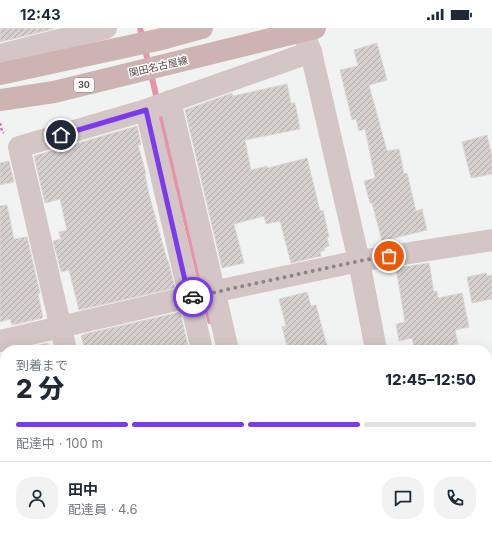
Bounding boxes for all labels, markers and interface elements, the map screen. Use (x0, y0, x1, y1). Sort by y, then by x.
text: 12:43 (20, 5, 61, 24)
street label: 関田名古屋線 (127, 53, 189, 79)
road number: 30 (74, 78, 94, 92)
pin (44, 118, 78, 152)
icon: home (50, 124, 72, 146)
pin (372, 239, 406, 273)
icon: bag (378, 245, 400, 267)
courier (173, 277, 213, 317)
icon: car (182, 286, 204, 308)
text: 到着まで (16, 357, 68, 373)
text: 12:45–12:50 (385, 370, 476, 389)
text: 2 分 (16, 373, 64, 404)
text: 配達中 · 100 m (16, 435, 103, 451)
button: person (16, 477, 58, 519)
button: chat (382, 477, 424, 519)
button: phone (434, 477, 476, 519)
text: 田中 (68, 480, 98, 499)
text: 配達員 · 4.6 (68, 501, 138, 517)

